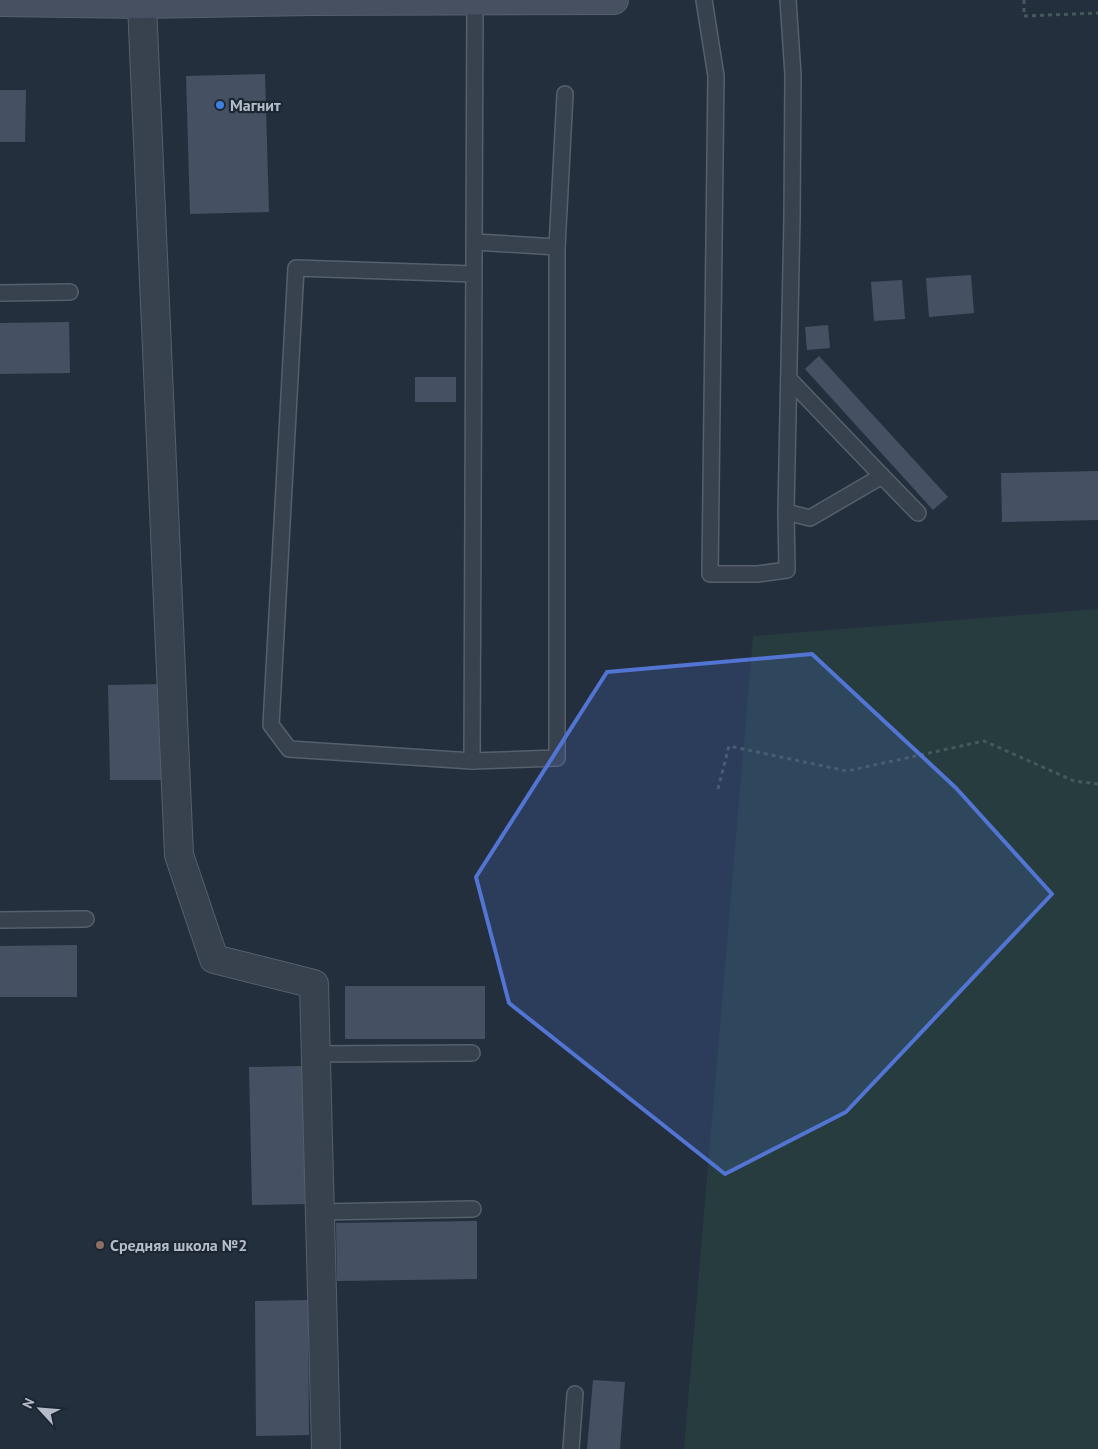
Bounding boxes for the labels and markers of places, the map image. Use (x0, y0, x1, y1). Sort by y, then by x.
place label: Магнит (230, 95, 281, 115)
marker: Магнит (214, 99, 226, 111)
place label: Средняя школа №2 (110, 1235, 247, 1255)
marker: Средняя школа №2 (94, 1239, 106, 1251)

